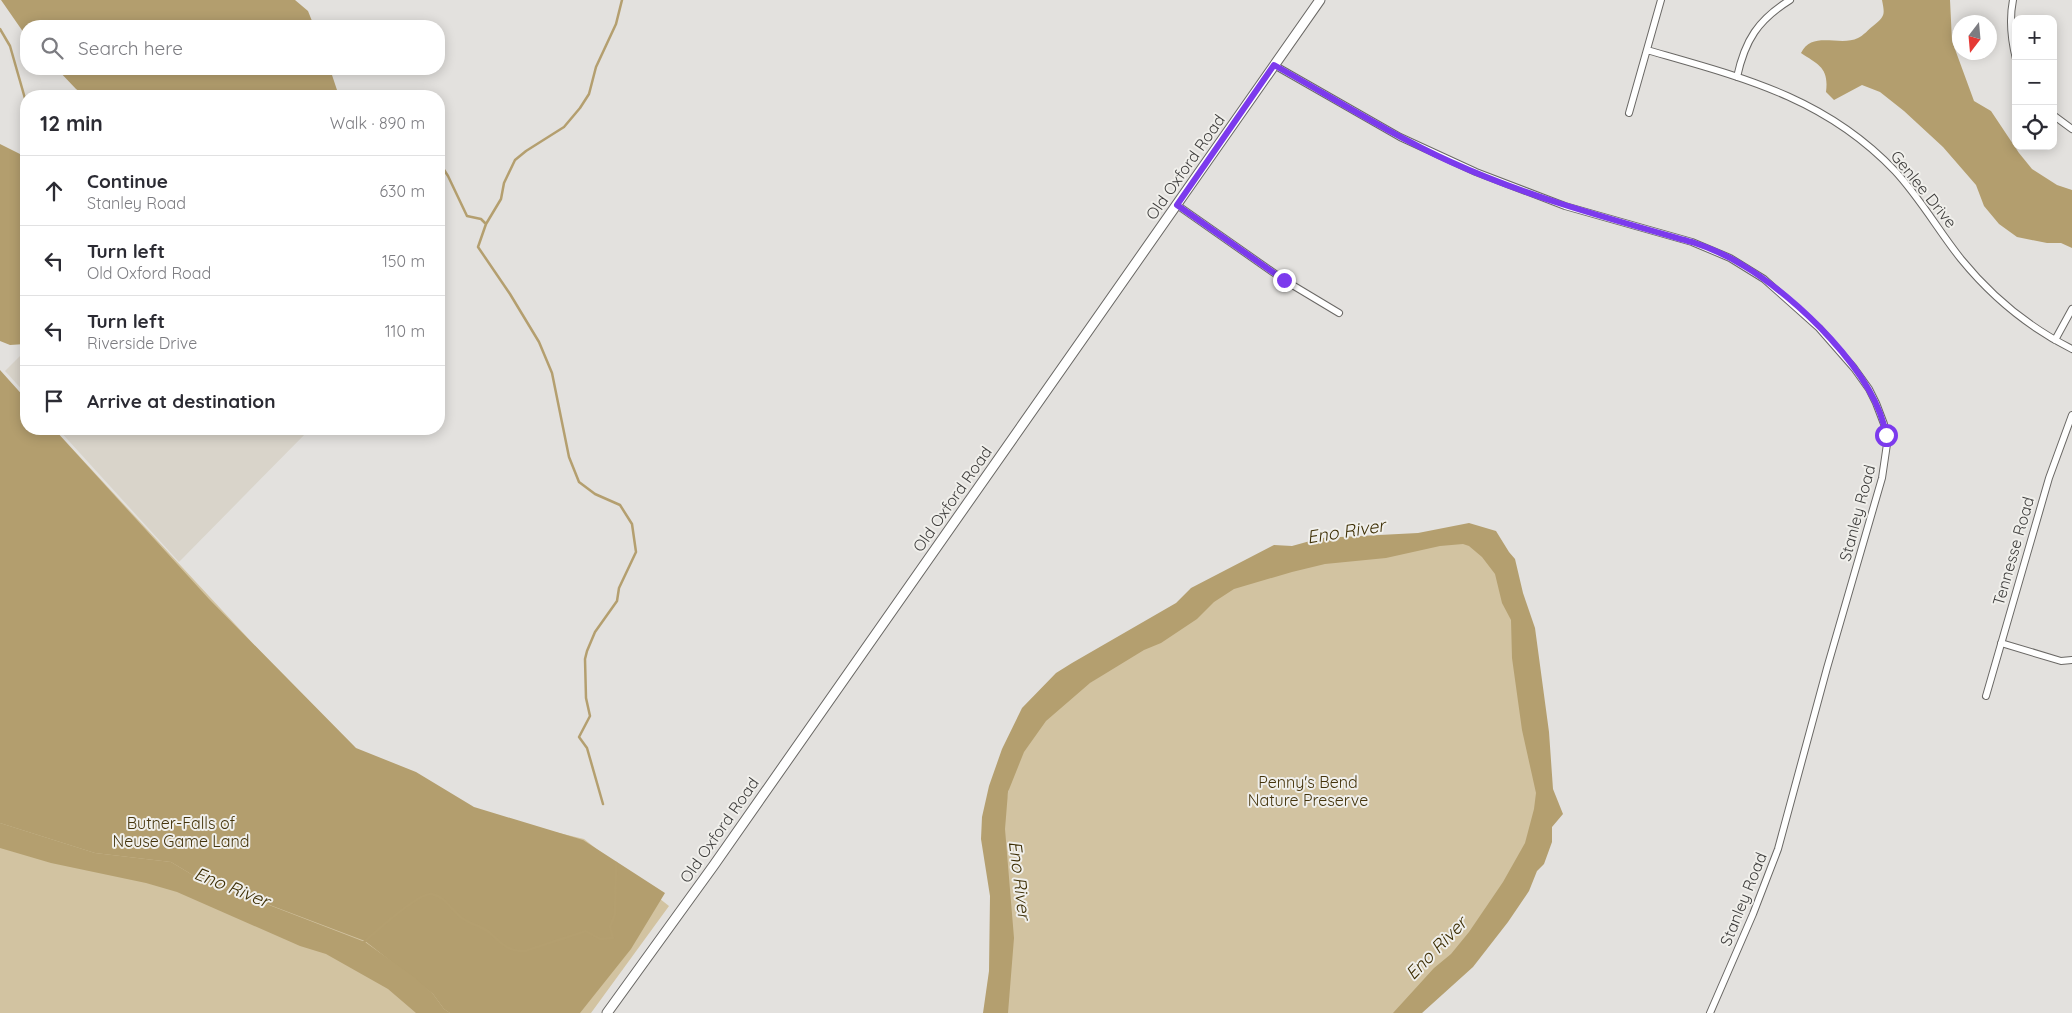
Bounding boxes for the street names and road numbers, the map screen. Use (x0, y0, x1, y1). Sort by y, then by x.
street label: Old Oxford Road (1141, 110, 1229, 224)
street label: Genlee Drive (1887, 146, 1961, 232)
street label: Old Oxford Road (908, 442, 996, 556)
street label: Stanley Road (1835, 463, 1879, 563)
street label: Tennesse Road (1988, 494, 2038, 608)
street label: Old Oxford Road (675, 773, 763, 887)
street label: Stanley Road (1715, 849, 1771, 949)

